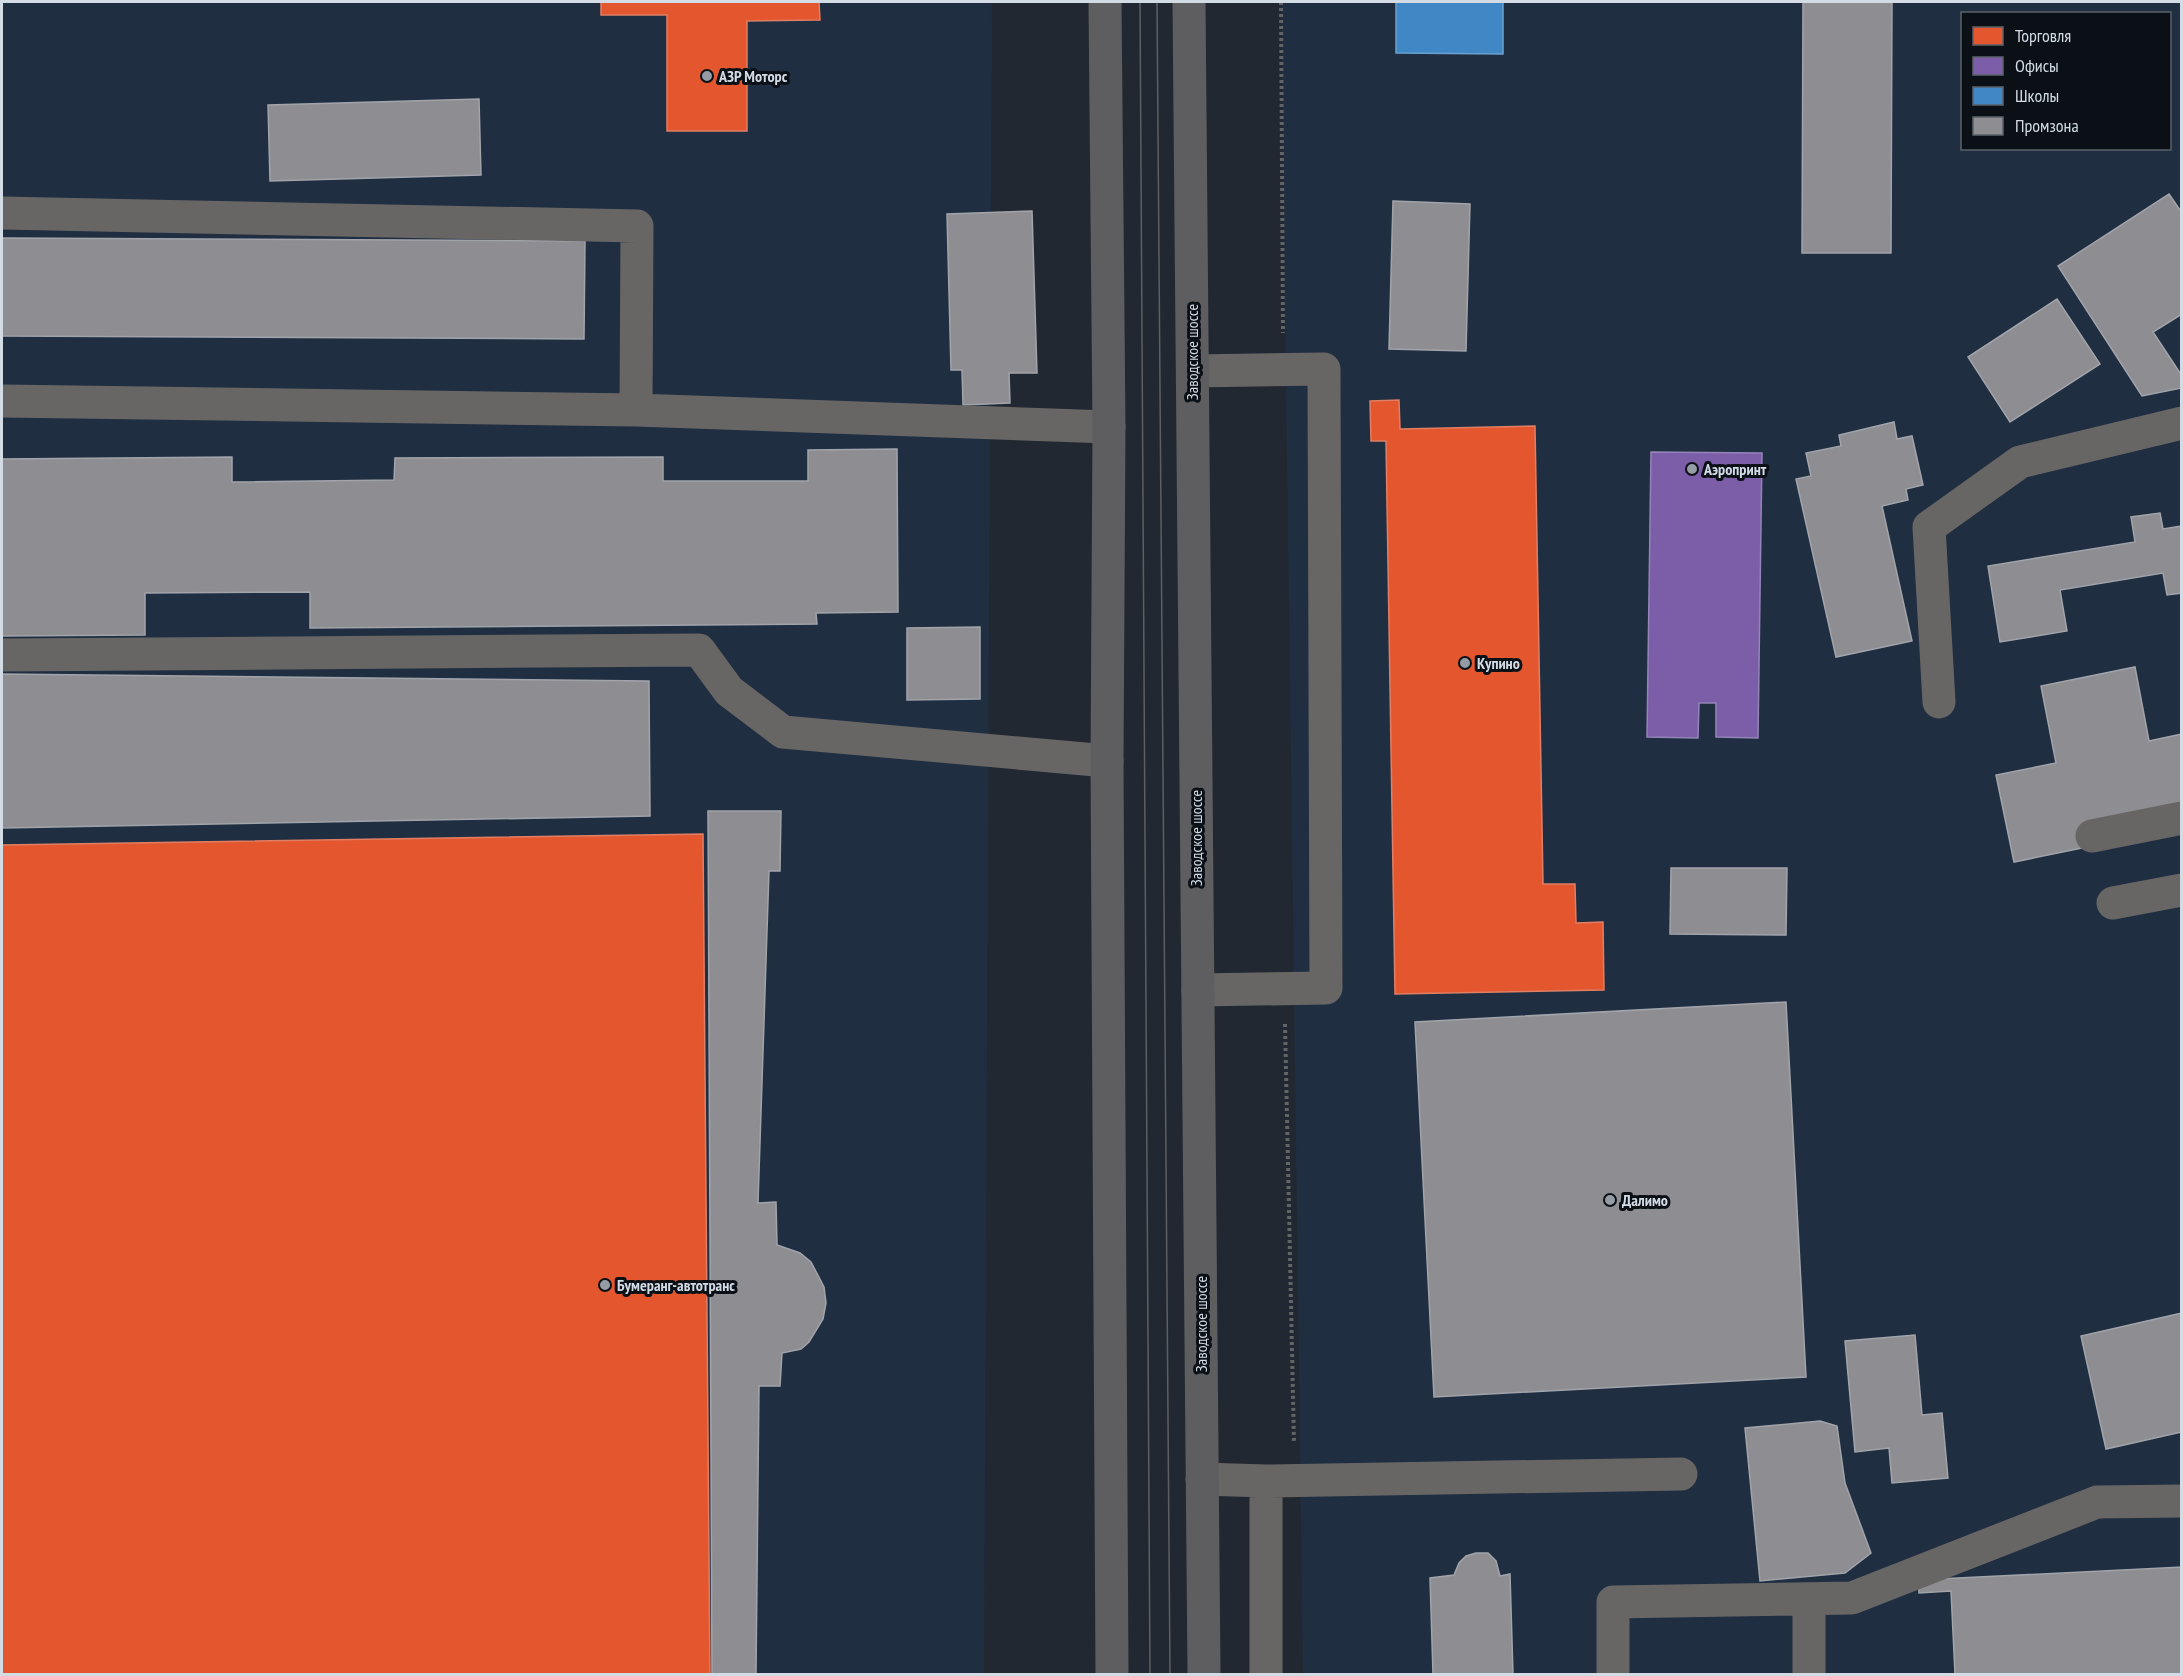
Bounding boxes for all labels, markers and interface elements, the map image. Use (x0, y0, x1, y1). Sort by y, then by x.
legend (1961, 12, 2171, 150)
text: Торговля (2015, 24, 2071, 47)
text: Офисы (2015, 54, 2059, 77)
place label: АЗР Моторс (718, 66, 788, 86)
marker: АЗР Моторс (700, 69, 714, 83)
text: Школы (2015, 84, 2059, 107)
text: Промзона (2015, 114, 2079, 137)
street label: Заводское шоссе (1182, 304, 1202, 400)
place label: Аэропринт (1703, 459, 1767, 479)
marker: Аэропринт (1685, 462, 1699, 476)
place label: Купино (1477, 653, 1520, 673)
marker: Купино (1458, 656, 1472, 670)
street label: Заводское шоссе (1186, 790, 1206, 886)
place label: Далимо (1622, 1190, 1668, 1210)
marker: Далимо (1603, 1193, 1617, 1207)
place label: Бумеранг-автотранс (617, 1275, 735, 1295)
street label: Заводское шоссе (1191, 1276, 1211, 1372)
marker: Бумеранг-автотранс (598, 1278, 612, 1292)

